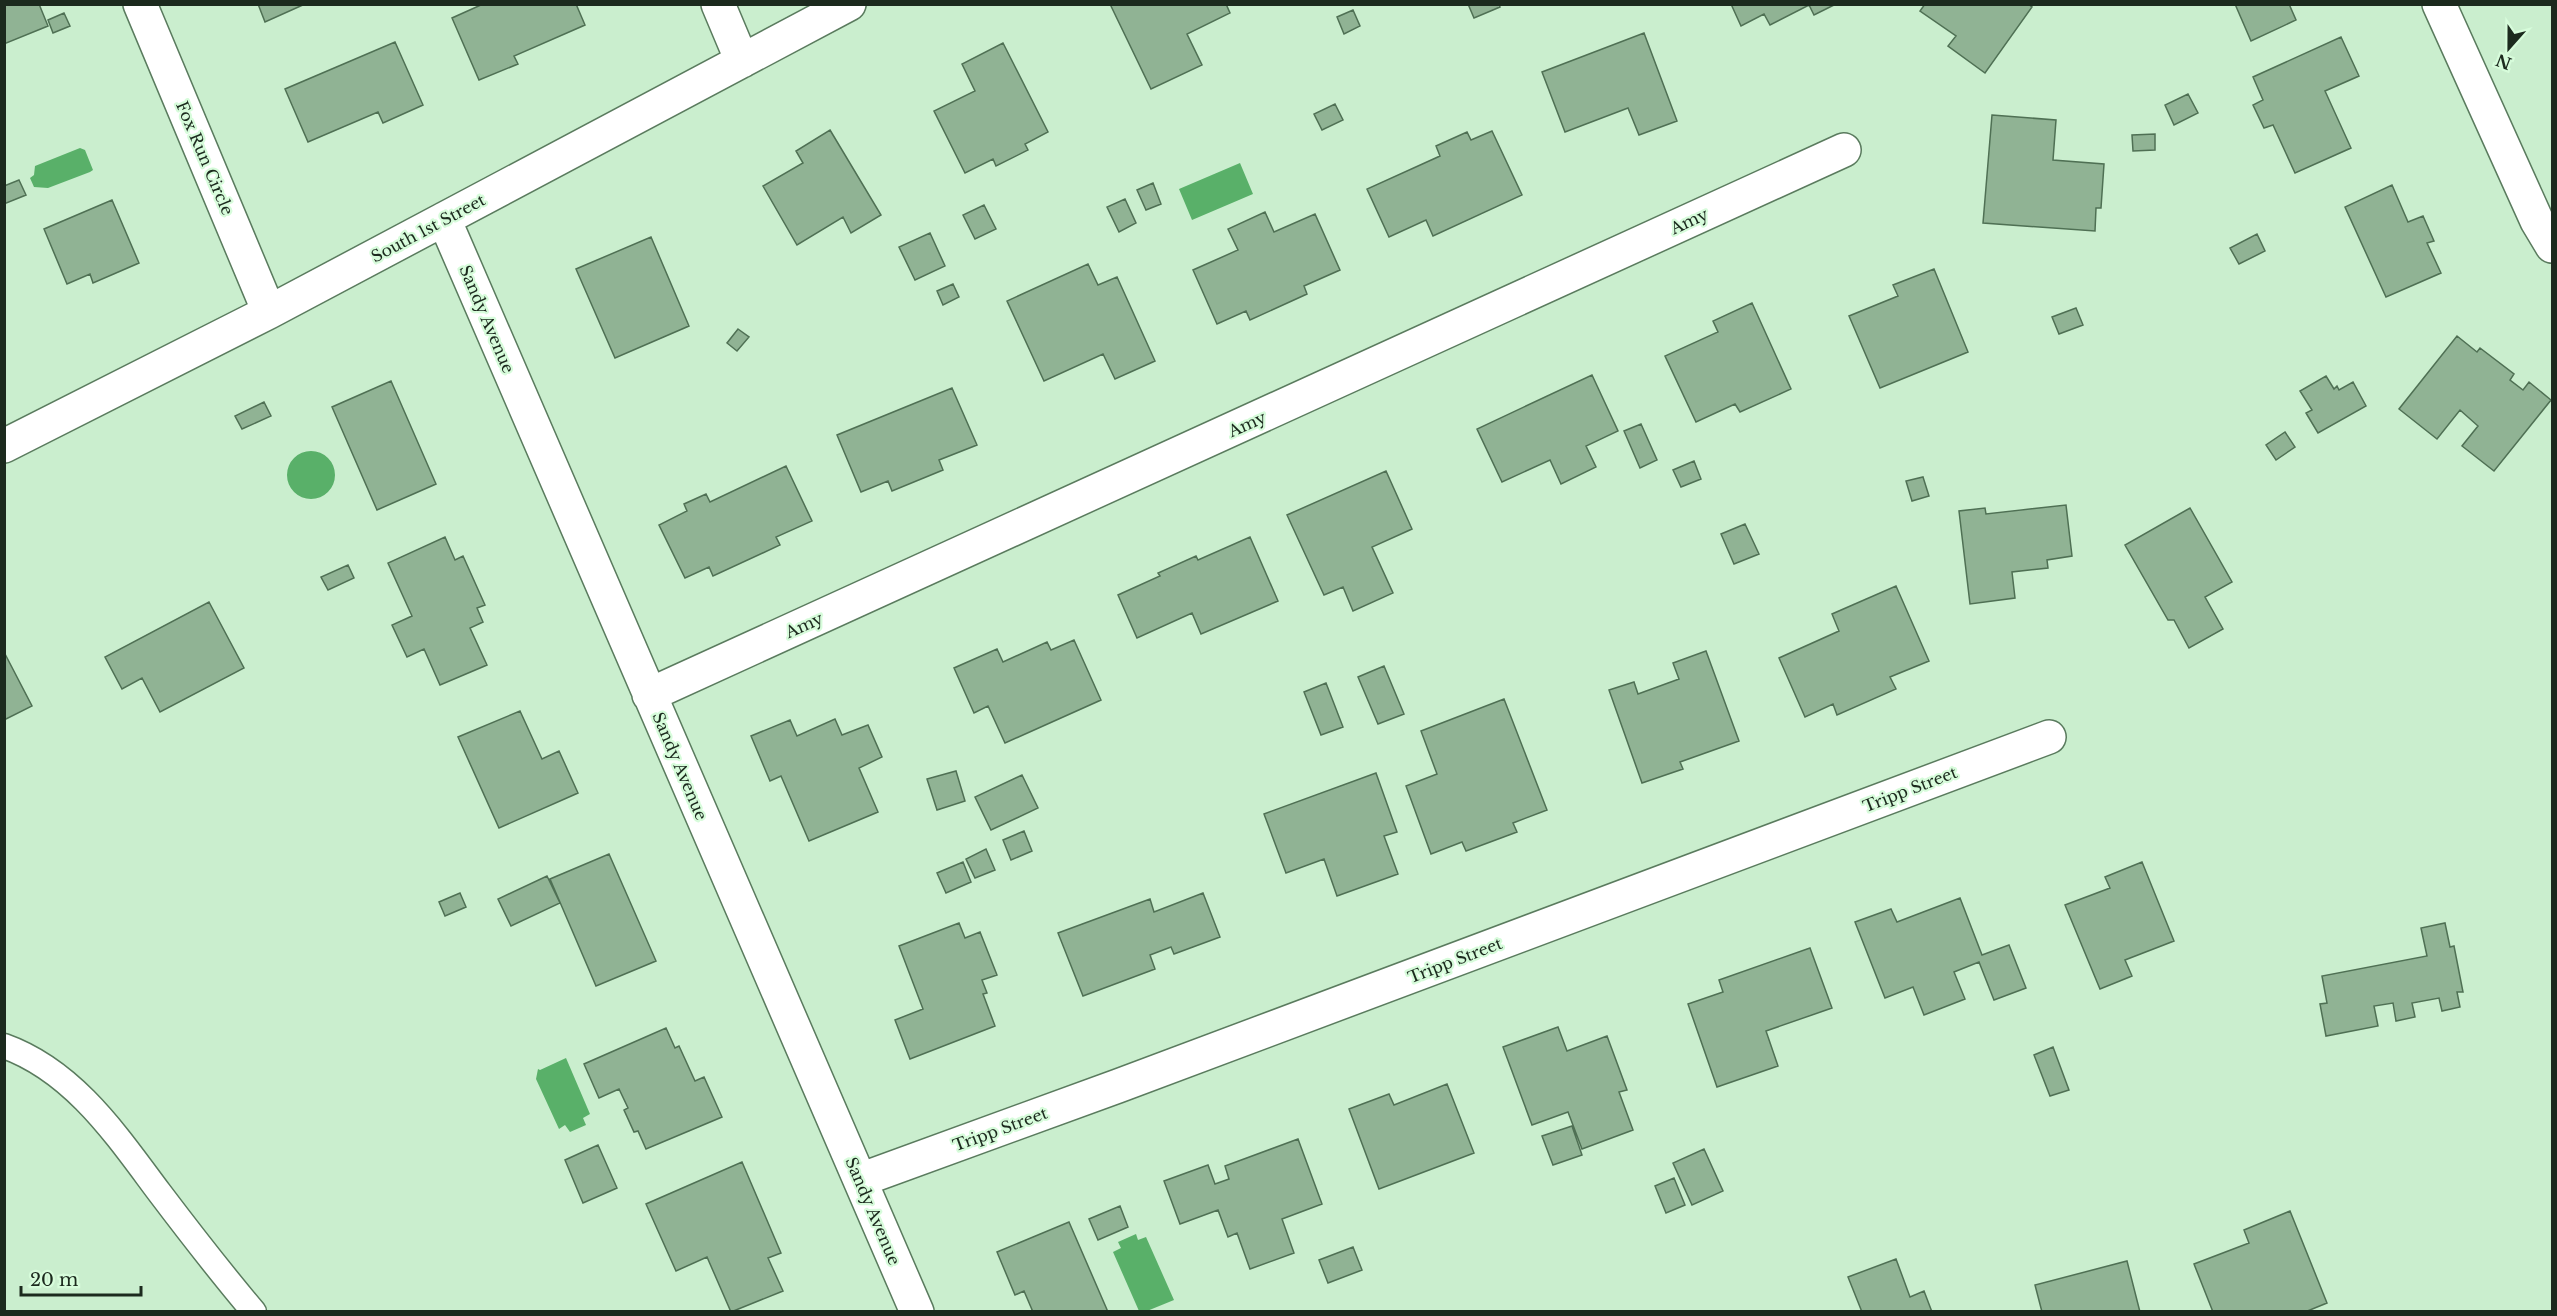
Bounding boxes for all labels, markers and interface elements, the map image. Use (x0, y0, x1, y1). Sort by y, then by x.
north arrow (2479, 18, 2539, 78)
text: N (2493, 50, 2514, 74)
street label: Fox Run Circle (172, 98, 238, 218)
street label: South 1st Street (368, 190, 488, 266)
street label: Amy (1666, 203, 1712, 239)
street label: Sandy Avenue (455, 262, 519, 376)
street label: Amy (1224, 407, 1270, 442)
street label: Amy (781, 608, 827, 643)
street label: Sandy Avenue (648, 709, 712, 823)
street label: Tripp Street (1860, 762, 1960, 816)
street label: Tripp Street (1405, 933, 1505, 987)
street label: Tripp Street (950, 1103, 1050, 1155)
street label: Sandy Avenue (841, 1154, 905, 1268)
scale bar (21, 1259, 141, 1297)
text: 20 m (30, 1269, 78, 1291)

